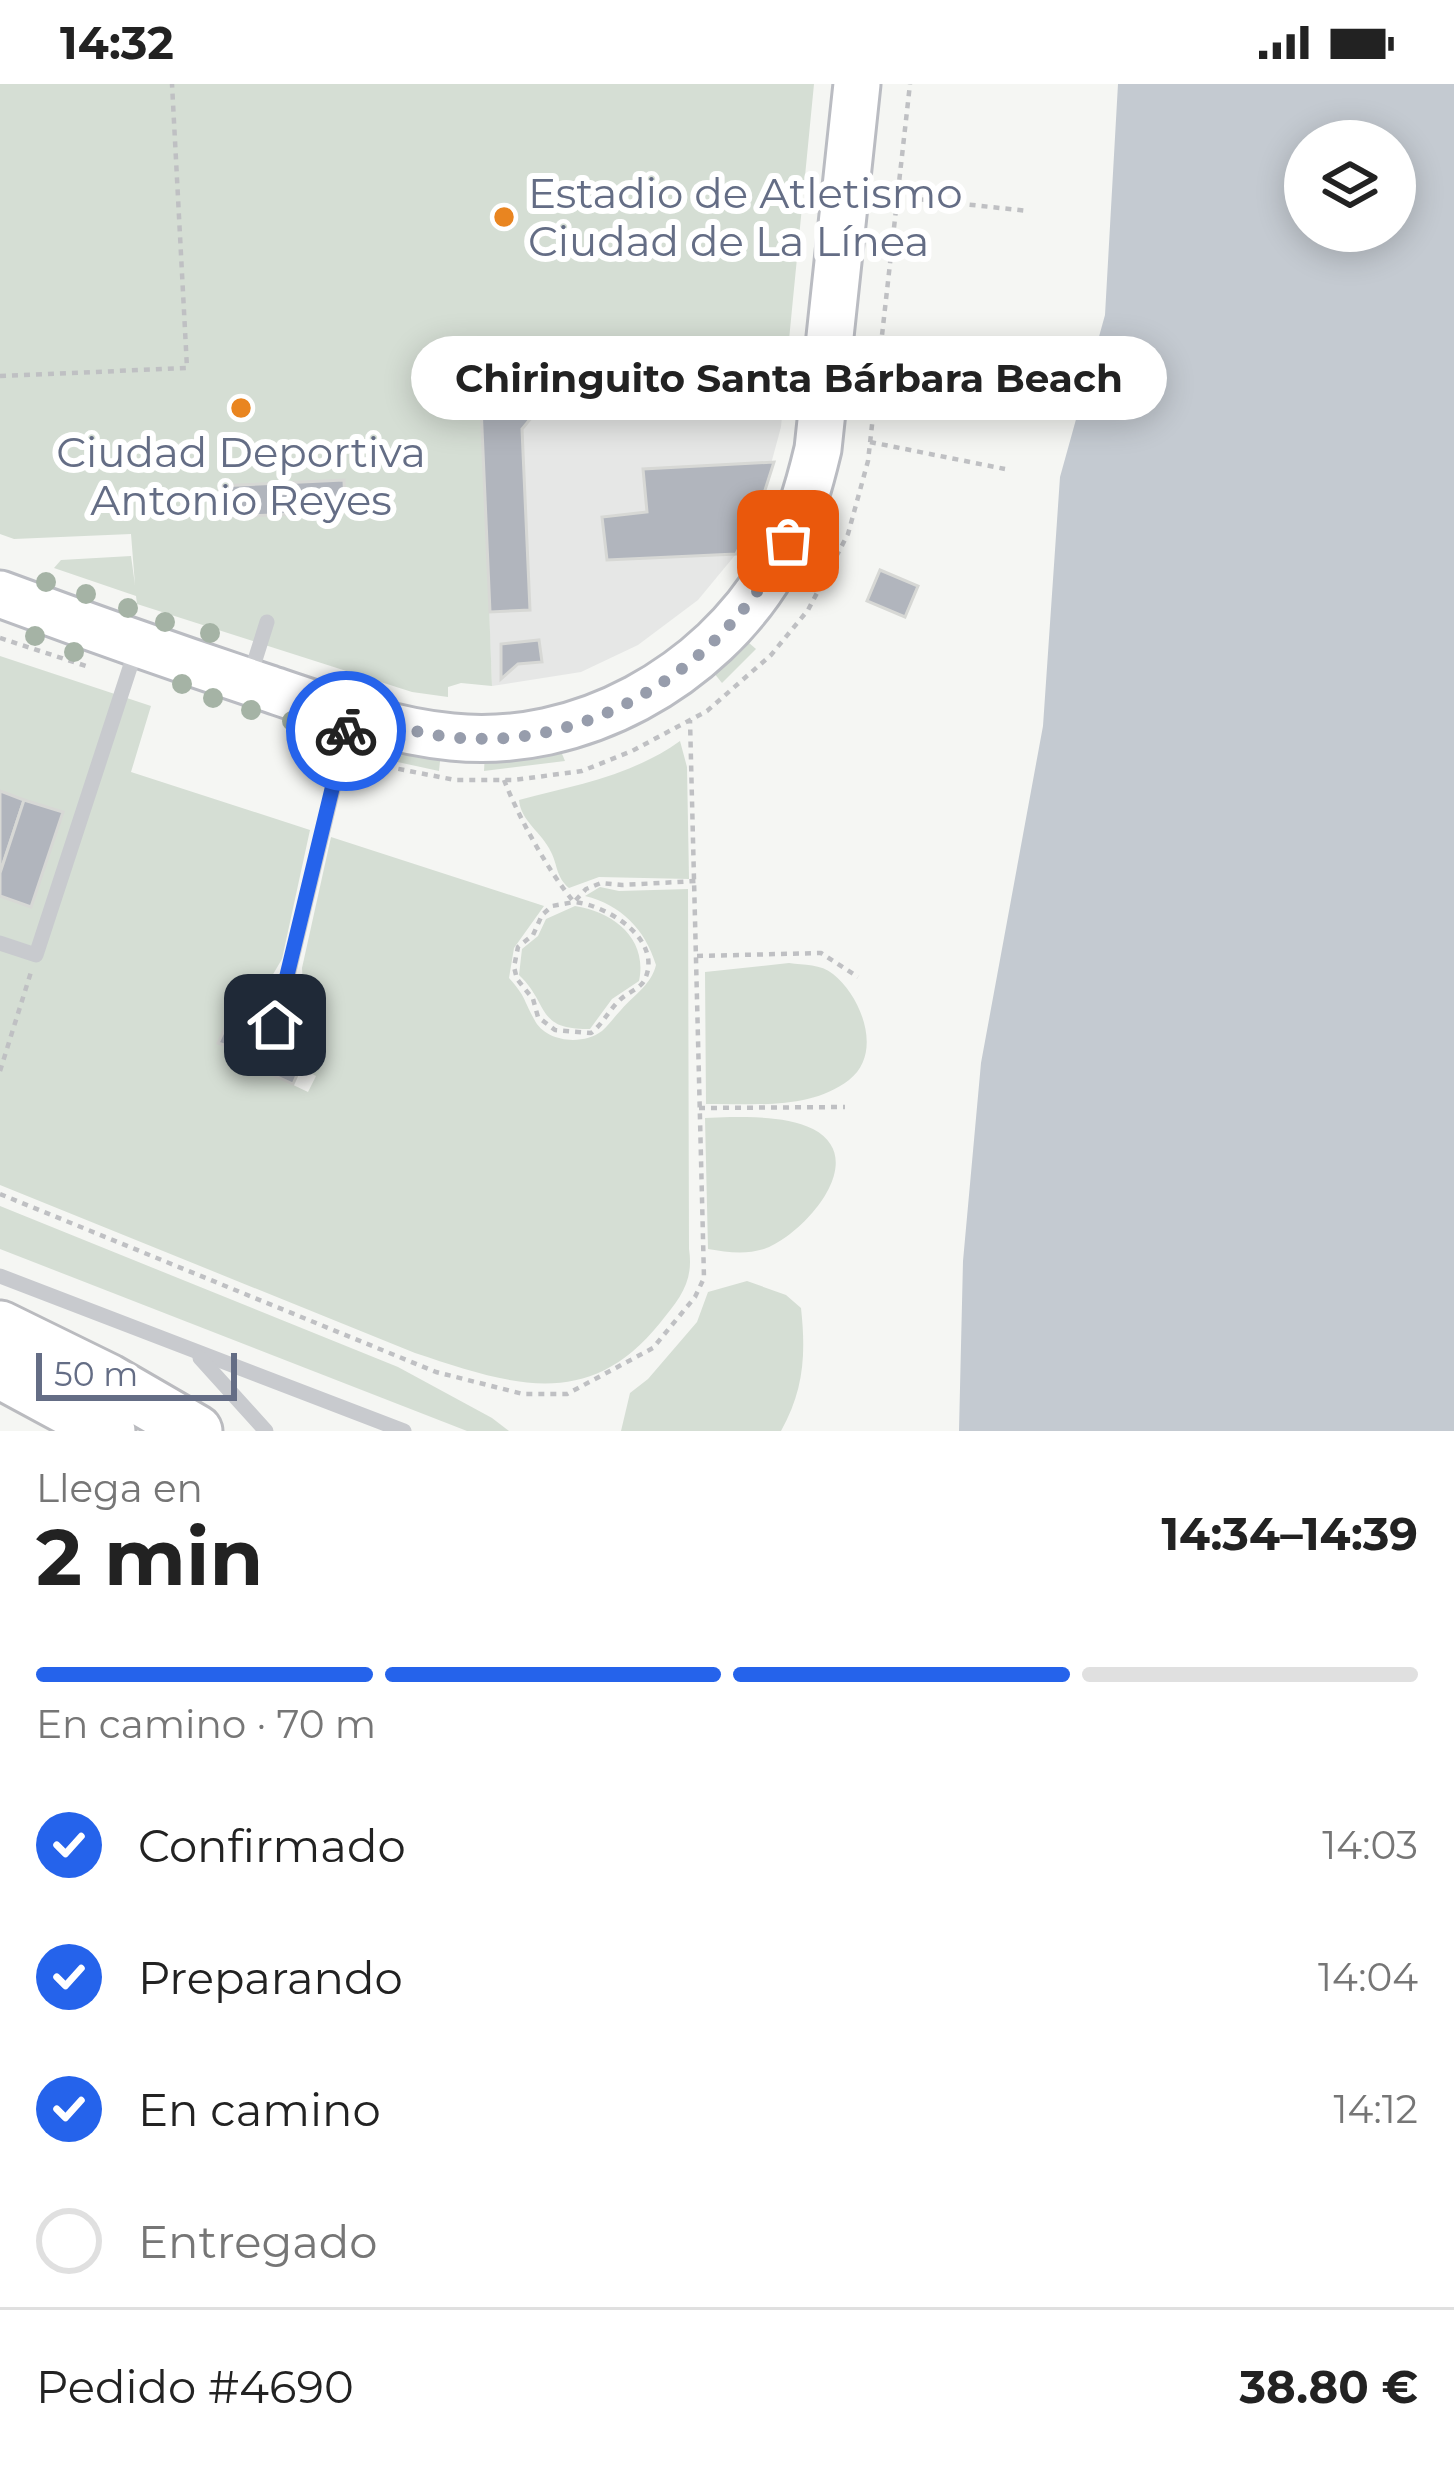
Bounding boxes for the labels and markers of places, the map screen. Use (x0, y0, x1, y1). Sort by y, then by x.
place label: Estadio de Atletismo Ciudad de La Línea (528, 167, 963, 267)
marker: Estadio de Atletismo Ciudad de La Línea (491, 204, 517, 230)
callout: Chiringuito Santa Bárbara Beach (410, 337, 1166, 421)
marker: Ciudad Deportiva Antonio Reyes (228, 395, 254, 421)
place label: Ciudad Deportiva Antonio Reyes (56, 426, 426, 526)
pin (737, 490, 839, 592)
pin (224, 974, 326, 1076)

